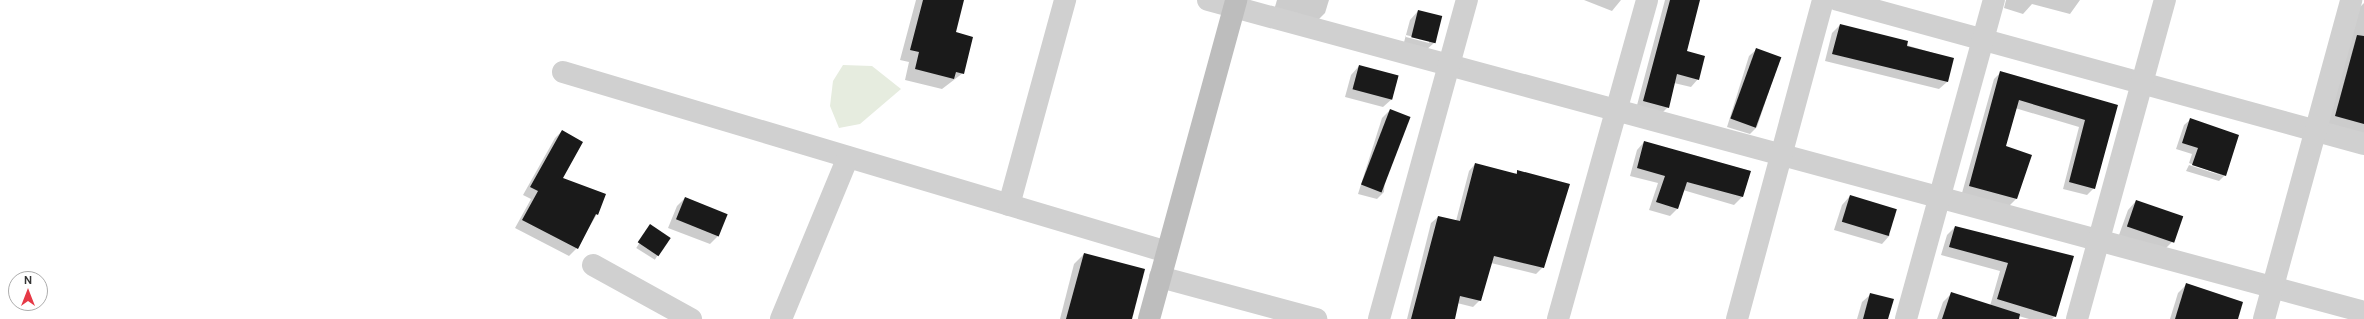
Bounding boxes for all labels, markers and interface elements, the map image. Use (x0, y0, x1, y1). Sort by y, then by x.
north arrow (8, 271, 48, 311)
text: N (24, 273, 32, 287)

